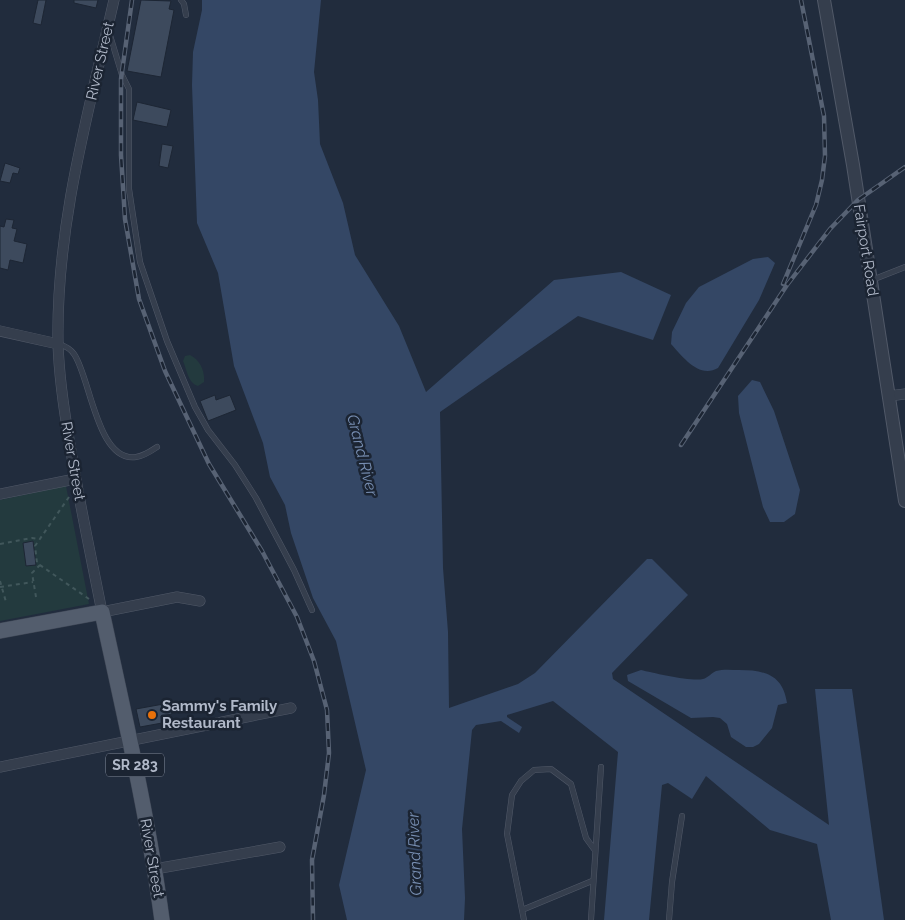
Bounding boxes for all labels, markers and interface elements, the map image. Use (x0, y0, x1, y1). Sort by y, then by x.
street label: River Street (82, 20, 118, 102)
street label: Fairport Road (850, 203, 882, 297)
water label: Grand River (343, 412, 382, 498)
street label: River Street (57, 420, 89, 502)
place label: Sammy's Family Restaurant (162, 697, 278, 732)
marker: Sammy's Family Restaurant (146, 709, 158, 721)
road number: SR 283 (106, 754, 164, 776)
water label: Grand River (404, 811, 425, 896)
street label: River Street (136, 817, 168, 899)

